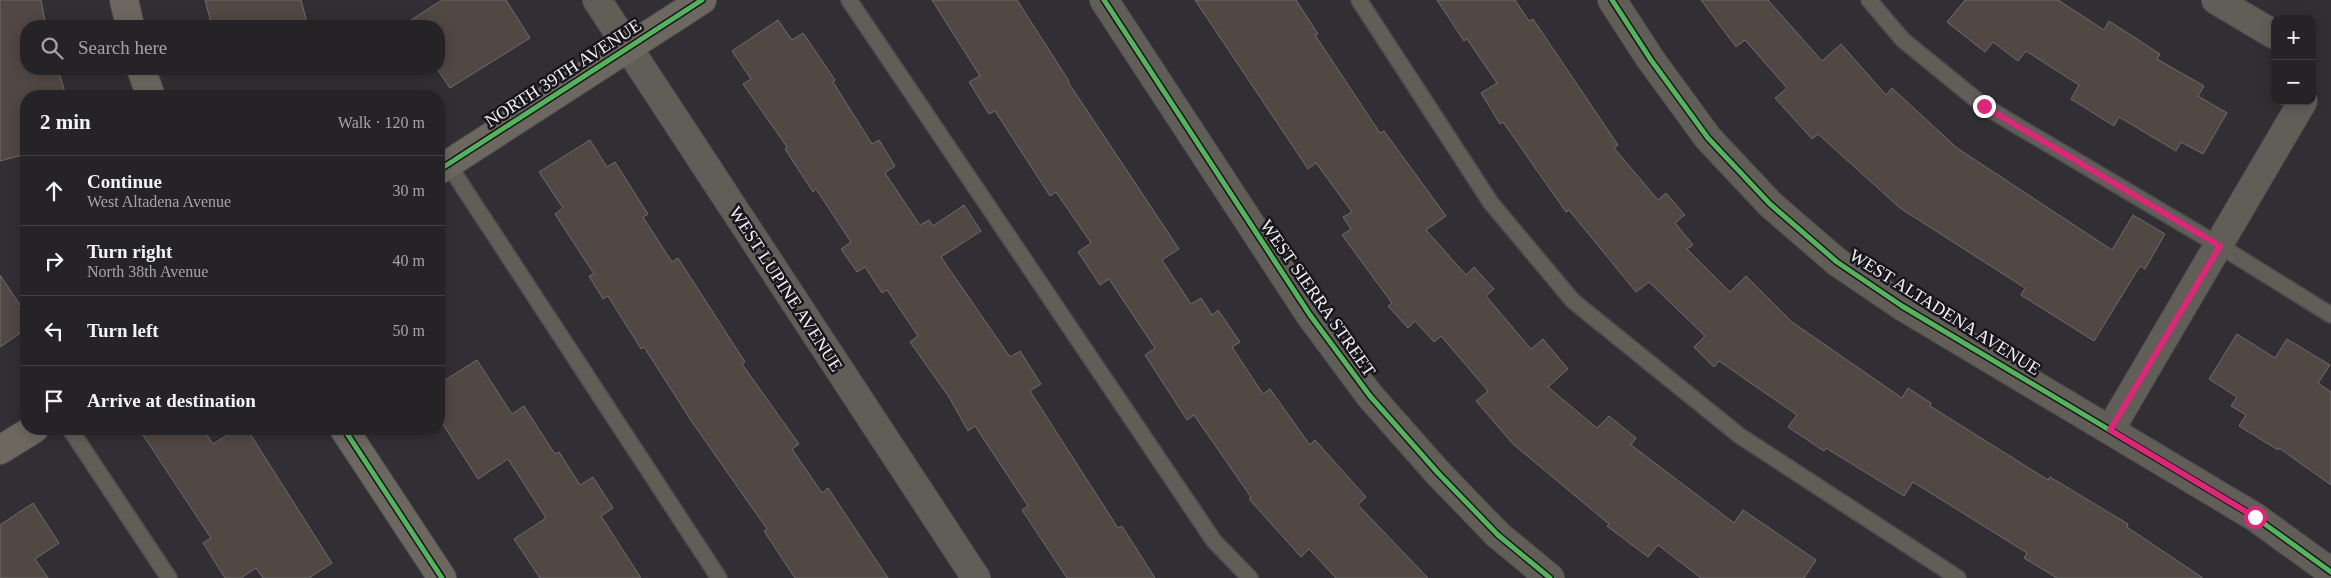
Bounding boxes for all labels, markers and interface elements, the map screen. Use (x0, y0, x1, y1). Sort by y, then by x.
street label: NORTH 39TH AVENUE (481, 15, 645, 131)
map controls (2271, 15, 2316, 105)
button: + (2271, 15, 2316, 60)
search box (20, 20, 445, 75)
icon: search (38, 34, 66, 62)
text: Search here (78, 37, 167, 58)
button: − (2271, 60, 2316, 105)
route end (1973, 95, 1996, 118)
text: 2 min (40, 110, 91, 134)
text: Walk · 120 m (338, 114, 425, 131)
text: Continue (87, 171, 162, 192)
icon: ahead (40, 177, 68, 205)
text: 30 m (393, 182, 425, 199)
text: West Altadena Avenue (87, 193, 231, 210)
street label: WEST LUPINE AVENUE (725, 203, 847, 375)
street label: WEST SIERRA STREET (1256, 216, 1380, 380)
text: Turn right (87, 241, 172, 262)
street label: WEST ALTADENA AVENUE (1846, 245, 2044, 379)
icon: right (40, 247, 68, 275)
text: 40 m (393, 252, 425, 269)
text: North 38th Avenue (87, 263, 208, 280)
icon: left (40, 317, 68, 345)
text: Turn left (87, 320, 159, 341)
text: 50 m (393, 322, 425, 339)
icon: arrive (40, 387, 68, 415)
text: Arrive at destination (87, 390, 256, 411)
route start (2244, 506, 2267, 529)

